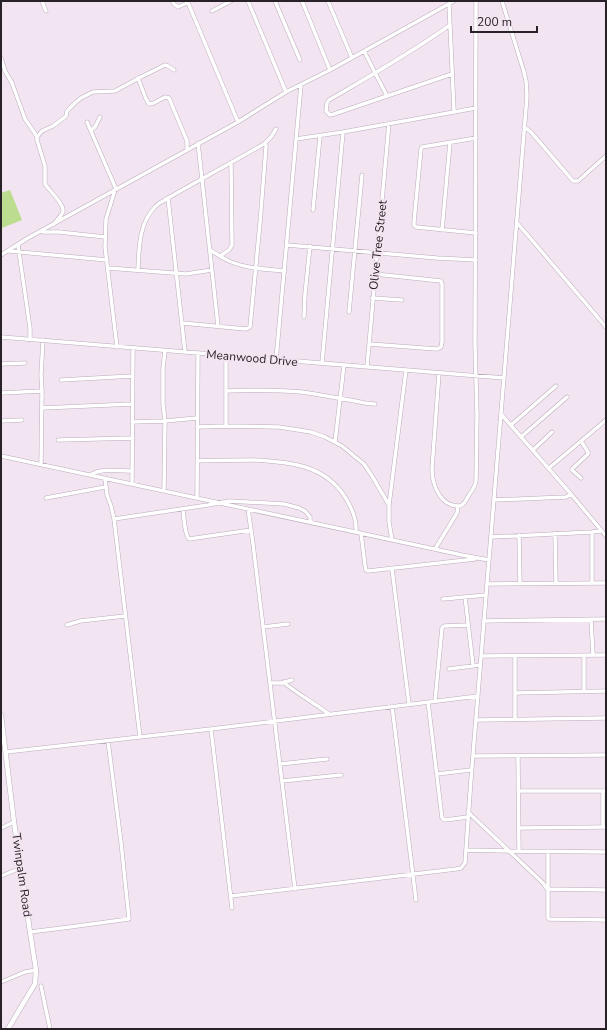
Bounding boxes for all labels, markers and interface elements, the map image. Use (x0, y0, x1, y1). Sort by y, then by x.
scale bar (471, 8, 537, 34)
text: 200 m (477, 14, 512, 30)
street label: Olive Tree Street (365, 199, 391, 291)
street label: Meanwood Drive (206, 346, 298, 370)
street label: Twinpalm Road (8, 832, 36, 918)

